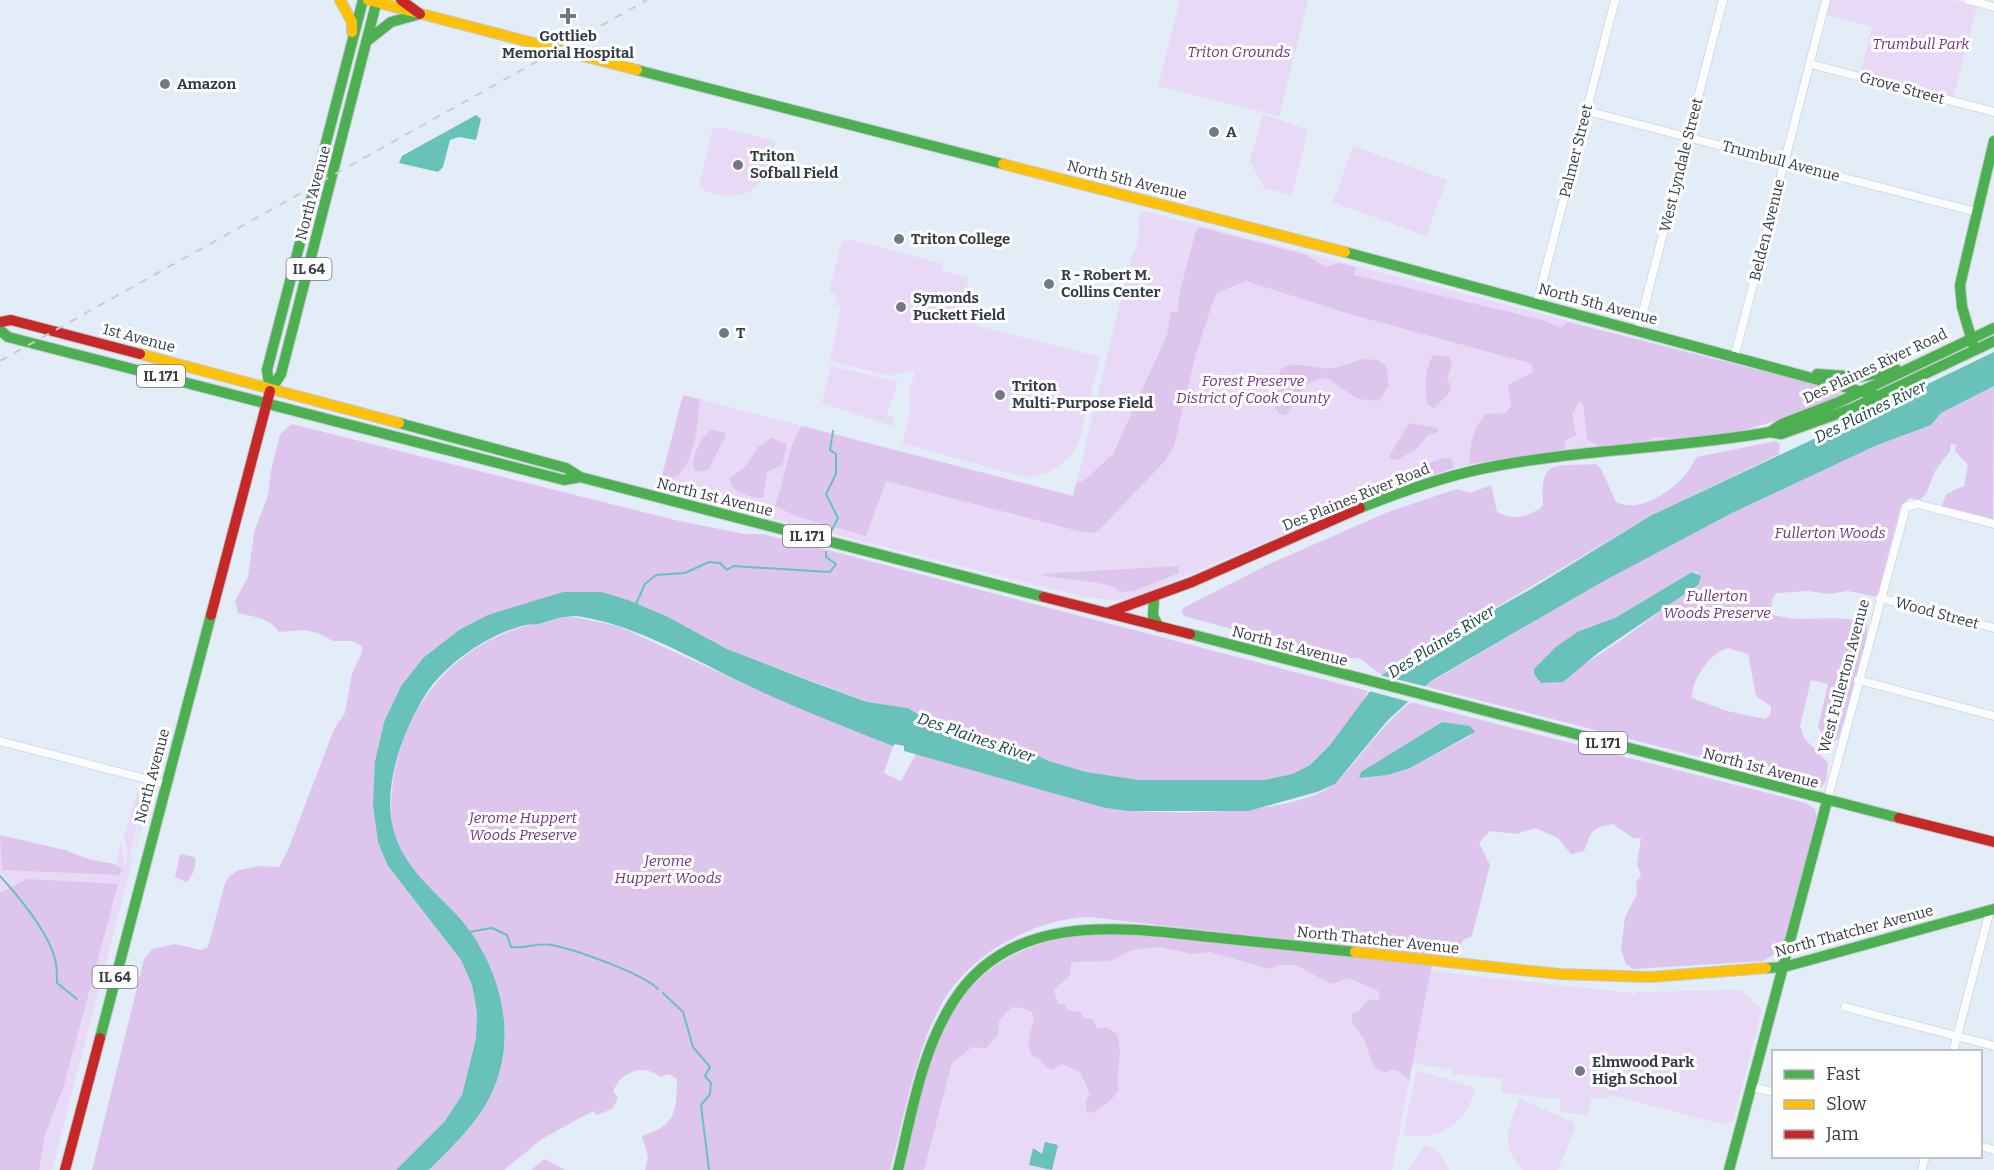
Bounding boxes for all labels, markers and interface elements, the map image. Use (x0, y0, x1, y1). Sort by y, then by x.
marker: Gottlieb Memorial Hospital (559, 7, 577, 25)
place label: Gottlieb Memorial Hospital (502, 27, 634, 62)
park label: Trumbull Park (1873, 35, 1970, 53)
park label: Triton Grounds (1187, 43, 1291, 61)
street label: Grove Street (1858, 68, 1947, 108)
place label: Amazon (177, 75, 236, 93)
marker: Amazon (158, 77, 172, 91)
street label: West Lyndale Street (1656, 95, 1707, 234)
street label: Palmer Street (1556, 102, 1596, 200)
place label: A (1226, 123, 1237, 141)
marker: A (1207, 125, 1221, 139)
street label: Trumbull Avenue (1720, 137, 1842, 185)
street label: North Avenue (292, 144, 334, 242)
place label: Triton Sofball Field (750, 147, 838, 182)
street label: North 5th Avenue (1065, 156, 1189, 204)
marker: Triton Sofball Field (731, 158, 745, 172)
street label: Belden Avenue (1746, 177, 1788, 283)
place label: Triton College (911, 230, 1010, 248)
marker: Triton College (892, 232, 906, 246)
road number: IL 64 (286, 258, 332, 280)
place label: R - Robert M. Collins Center (1061, 266, 1161, 301)
marker: R - Robert M. Collins Center (1042, 277, 1056, 291)
street label: North 5th Avenue (1536, 279, 1660, 329)
place label: Symonds Puckett Field (913, 289, 1005, 324)
marker: Symonds Puckett Field (894, 300, 908, 314)
street label: 1st Avenue (101, 320, 177, 356)
place label: T (736, 324, 745, 342)
street label: Des Plaines River Road (1800, 325, 1950, 407)
marker: T (717, 326, 731, 340)
road number: IL 171 (137, 365, 185, 387)
park label: Forest Preserve District of Cook County (1176, 372, 1331, 407)
water label: Des Plaines River (1811, 375, 1931, 447)
place label: Triton Multi-Purpose Field (1012, 377, 1153, 412)
marker: Triton Multi-Purpose Field (993, 388, 1007, 402)
street label: Des Plaines River Road (1280, 459, 1432, 535)
street label: North 1st Avenue (655, 474, 775, 520)
park label: Fullerton Woods (1774, 524, 1886, 542)
road number: IL 171 (783, 525, 831, 547)
park label: Fullerton Woods Preserve (1663, 587, 1771, 622)
street label: Wood Street (1893, 593, 1981, 633)
street label: West Fullerton Avenue (1815, 597, 1873, 755)
water label: Des Plaines River (1384, 600, 1499, 682)
street label: North 1st Avenue (1230, 622, 1350, 670)
water label: Des Plaines River (915, 709, 1038, 767)
street label: North Avenue (131, 727, 173, 825)
road number: IL 171 (1579, 732, 1627, 754)
street label: North 1st Avenue (1701, 744, 1821, 792)
park label: Jerome Huppert Woods Preserve (467, 809, 578, 844)
park label: Jerome Huppert Woods (614, 852, 722, 887)
street label: North Thatcher Avenue (1773, 901, 1935, 961)
street label: North Thatcher Avenue (1296, 923, 1460, 957)
road number: IL 64 (92, 966, 138, 988)
legend (1772, 1050, 1982, 1158)
place label: Elmwood Park High School (1592, 1053, 1694, 1088)
text: Fast (1826, 1063, 1861, 1085)
marker: Elmwood Park High School (1573, 1064, 1587, 1078)
text: Slow (1826, 1093, 1867, 1115)
text: Jam (1825, 1123, 1859, 1145)

